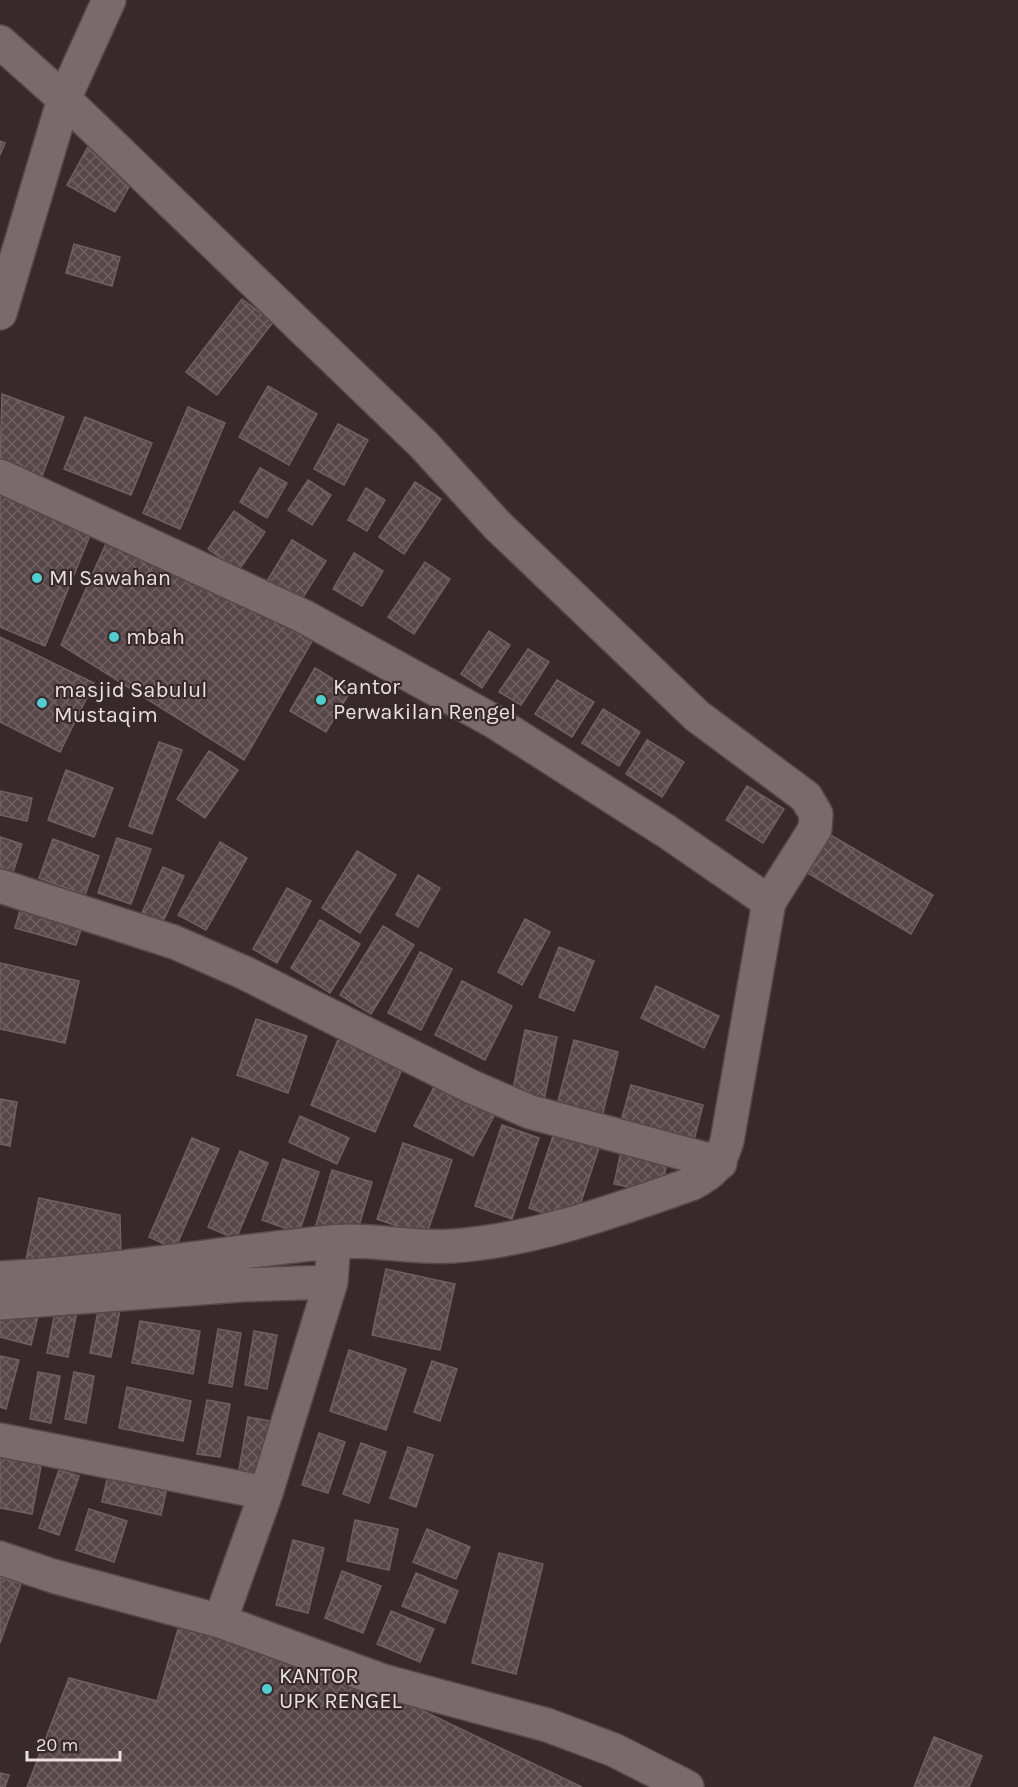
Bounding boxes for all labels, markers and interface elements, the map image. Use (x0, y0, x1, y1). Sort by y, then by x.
place label: MI Sawahan (49, 565, 171, 591)
marker: MI Sawahan (30, 571, 44, 585)
place label: mbah (126, 624, 185, 650)
marker: mbah (107, 630, 121, 644)
place label: Kantor Perwakilan Rengel (333, 674, 516, 725)
place label: masjid Sabulul Mustaqim (54, 677, 207, 728)
marker: Kantor Perwakilan Rengel (314, 693, 328, 707)
marker: masjid Sabulul Mustaqim (35, 696, 49, 710)
place label: KANTOR UPK RENGEL (279, 1663, 403, 1714)
marker: KANTOR UPK RENGEL (260, 1682, 274, 1696)
scale bar (27, 1724, 120, 1762)
text: 20 m (36, 1734, 78, 1756)

